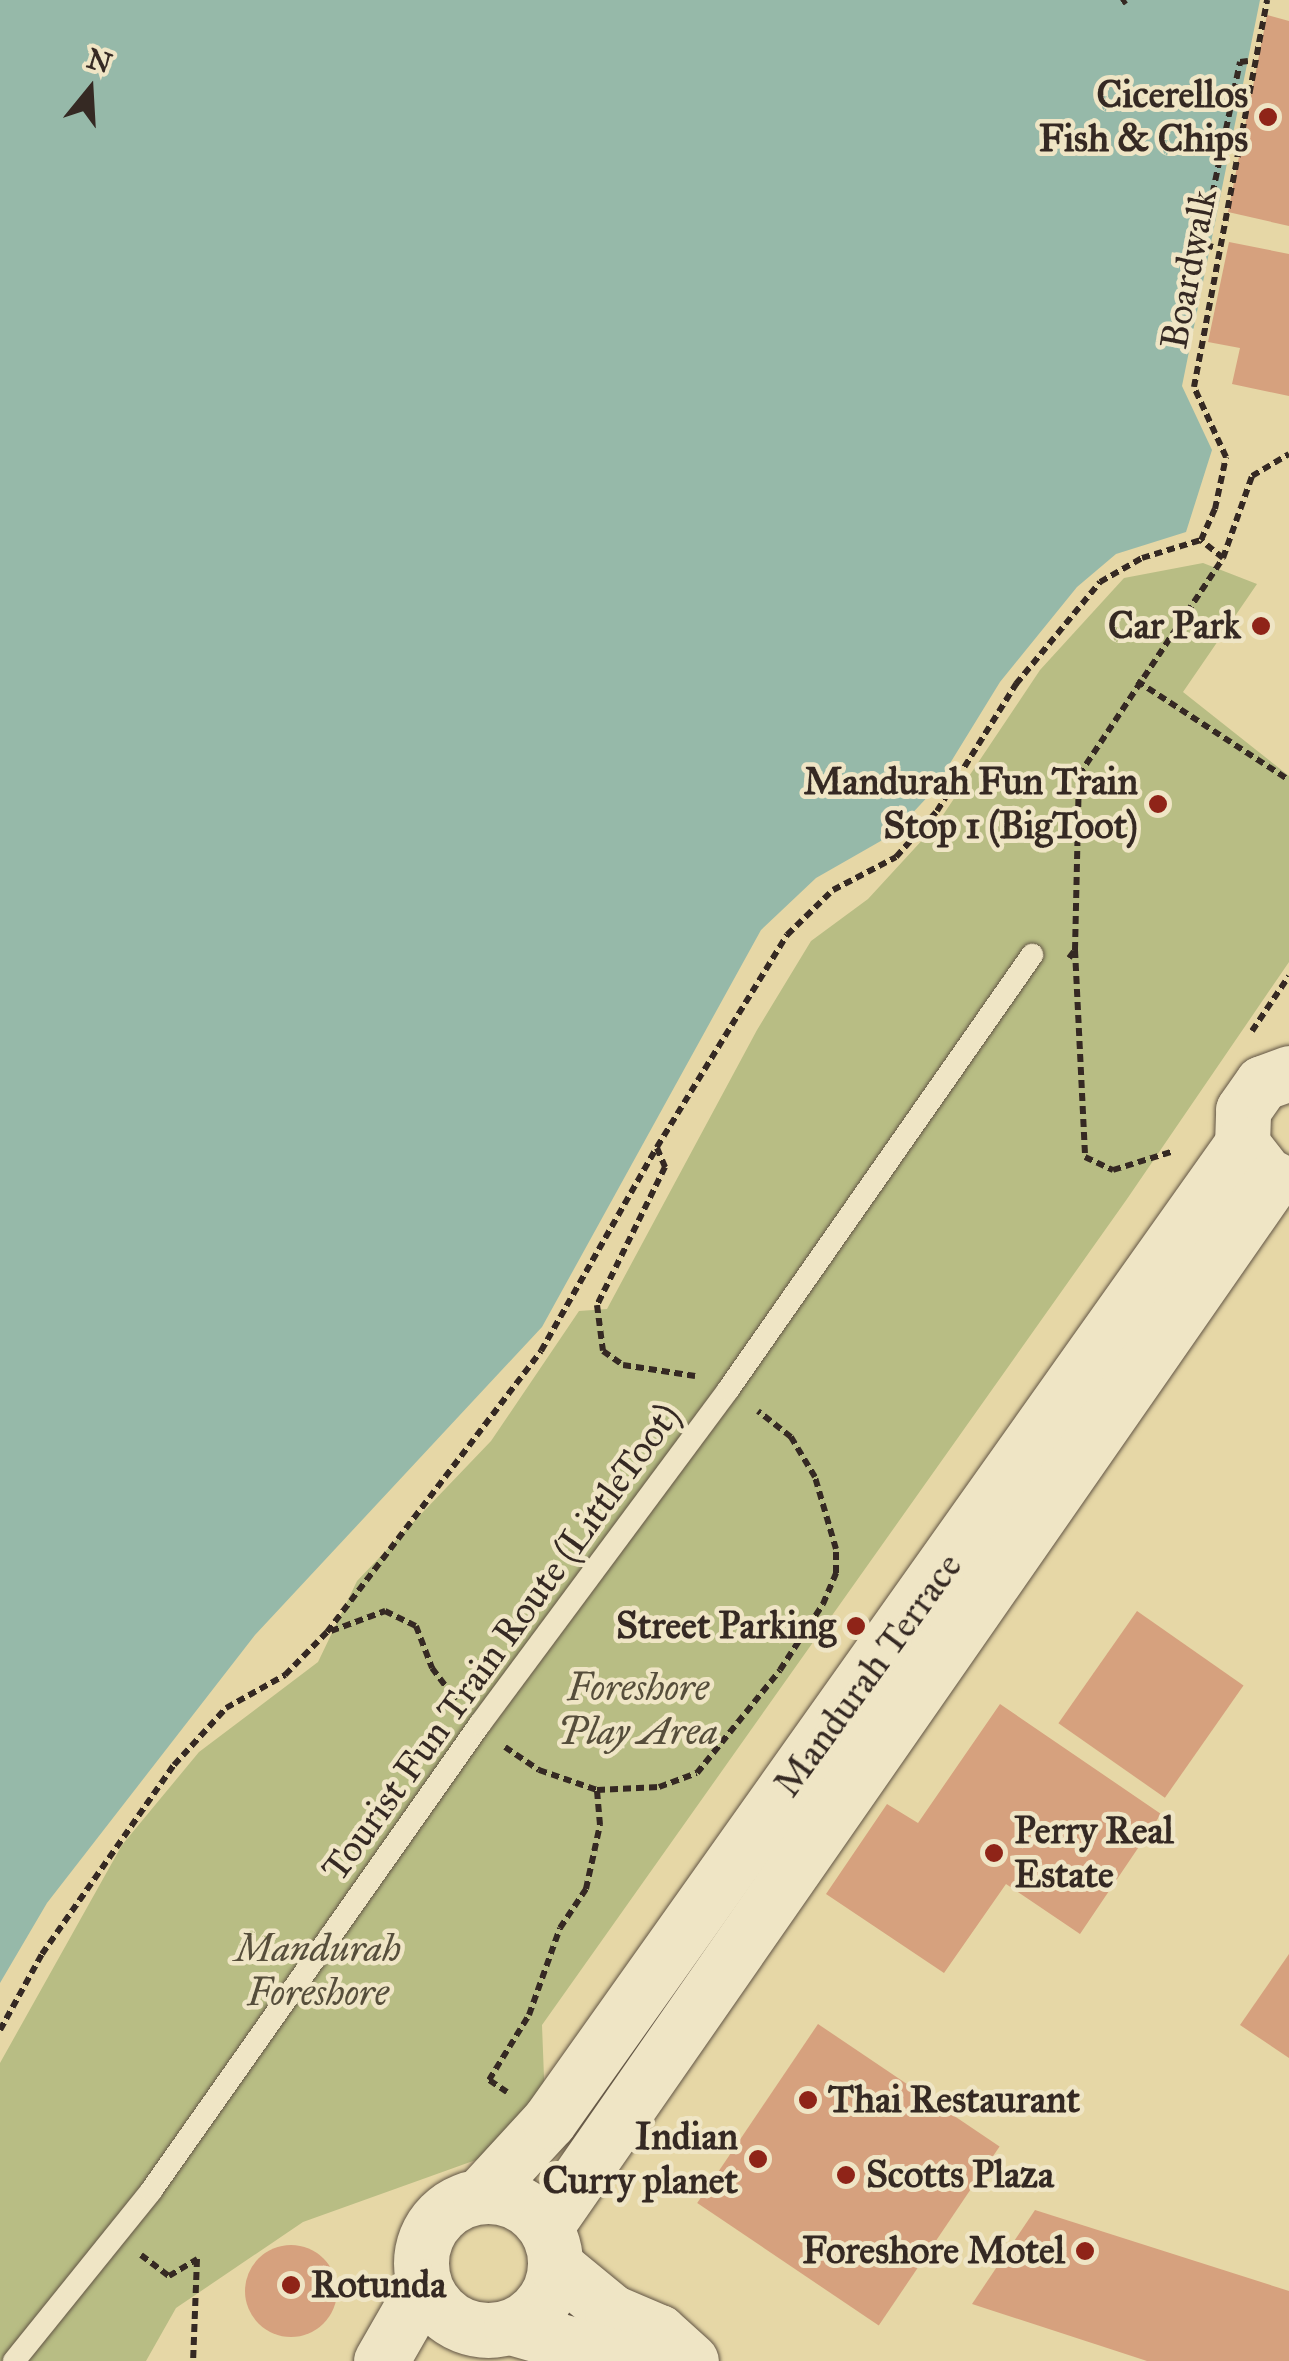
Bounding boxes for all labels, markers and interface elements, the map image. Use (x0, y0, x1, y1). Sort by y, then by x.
north arrow (40, 40, 140, 140)
text: N (83, 41, 116, 81)
place label: Cicerellos Fish & Chips (1039, 72, 1248, 162)
marker: Cicerellos Fish & Chips (1257, 106, 1279, 128)
street label: Boardwalk (1151, 185, 1227, 353)
place label: Car Park (1108, 603, 1241, 649)
marker: Car Park (1250, 615, 1272, 637)
place label: Mandurah Fun Train Stop 1 (BigToot) (803, 759, 1138, 848)
marker: Mandurah Fun Train Stop 1 (BigToot) (1147, 793, 1169, 815)
street label: Tourist Fun Train Route (LittleToot) (312, 1394, 690, 1890)
street label: Mandurah Terrace (764, 1544, 972, 1806)
place label: Street Parking (616, 1603, 836, 1649)
marker: Street Parking (845, 1615, 867, 1637)
park label: Foreshore Play Area (558, 1665, 718, 1755)
place label: Perry Real Estate (1014, 1808, 1174, 1898)
marker: Perry Real Estate (983, 1842, 1005, 1864)
park label: Mandurah Foreshore (235, 1926, 401, 2016)
place label: Thai Restaurant (828, 2077, 1080, 2123)
marker: Thai Restaurant (797, 2089, 819, 2111)
place label: Indian Curry planet (542, 2114, 738, 2204)
marker: Indian Curry planet (747, 2148, 769, 2170)
place label: Scotts Plaza (866, 2152, 1054, 2198)
marker: Scotts Plaza (835, 2164, 857, 2186)
place label: Foreshore Motel (802, 2228, 1065, 2274)
marker: Foreshore Motel (1074, 2240, 1096, 2262)
place label: Rotunda (311, 2262, 446, 2308)
marker: Rotunda (280, 2274, 302, 2296)

